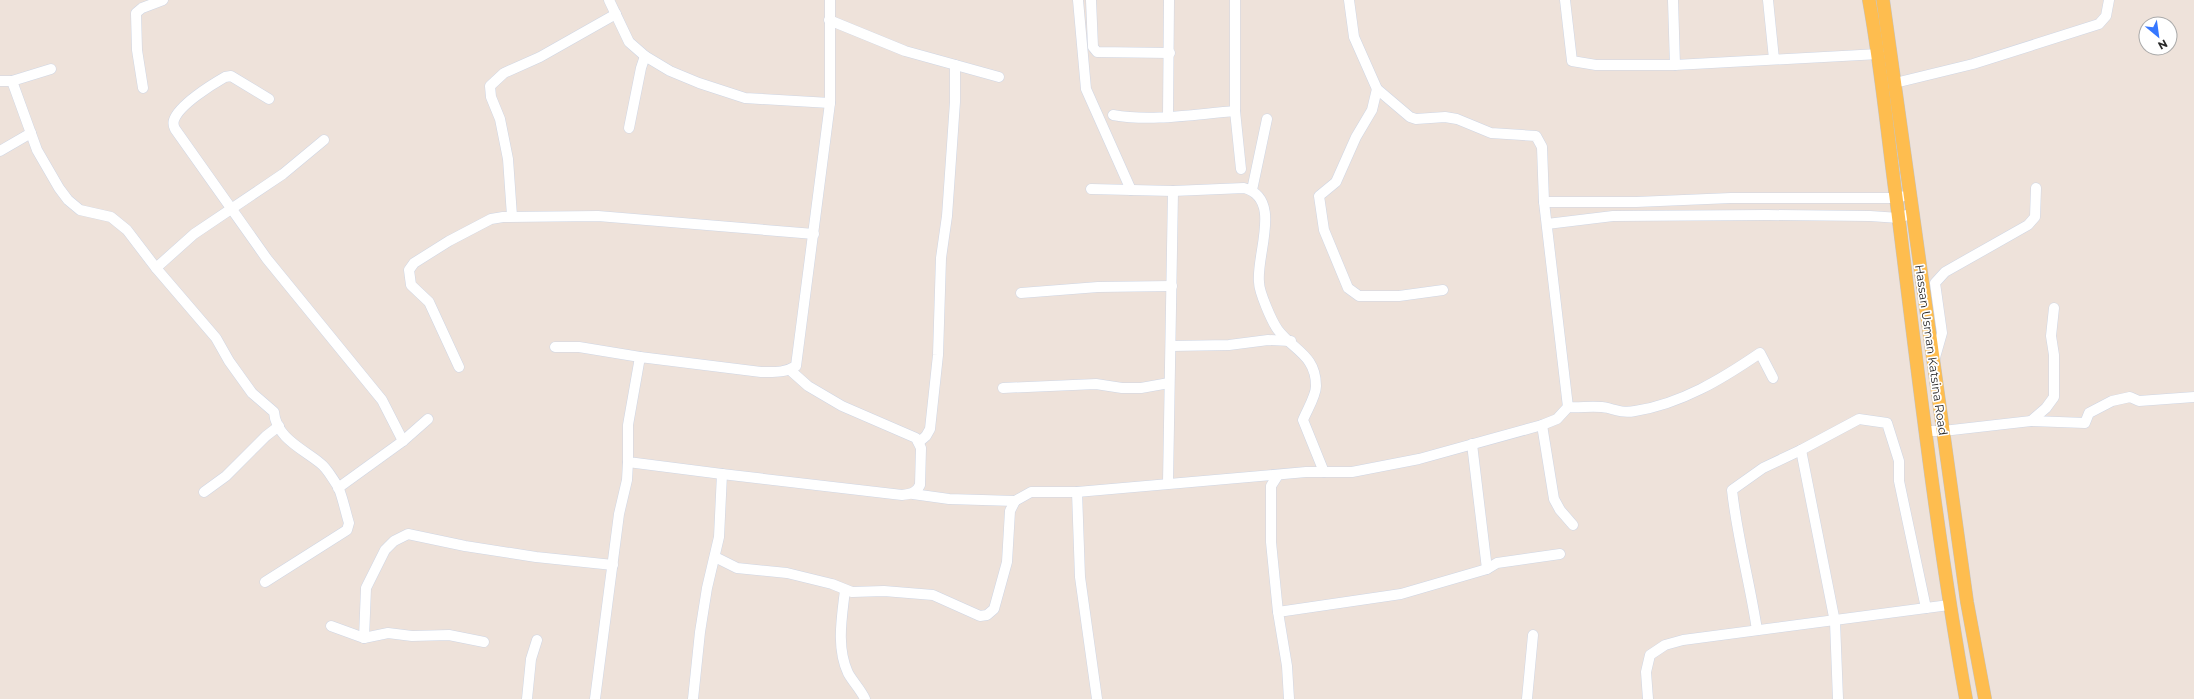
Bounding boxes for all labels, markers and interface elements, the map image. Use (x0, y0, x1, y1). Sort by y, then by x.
north arrow (2138, 16, 2178, 56)
text: N (2156, 36, 2170, 53)
street label: Hassan Usman Katsina Road (1912, 264, 1951, 436)

